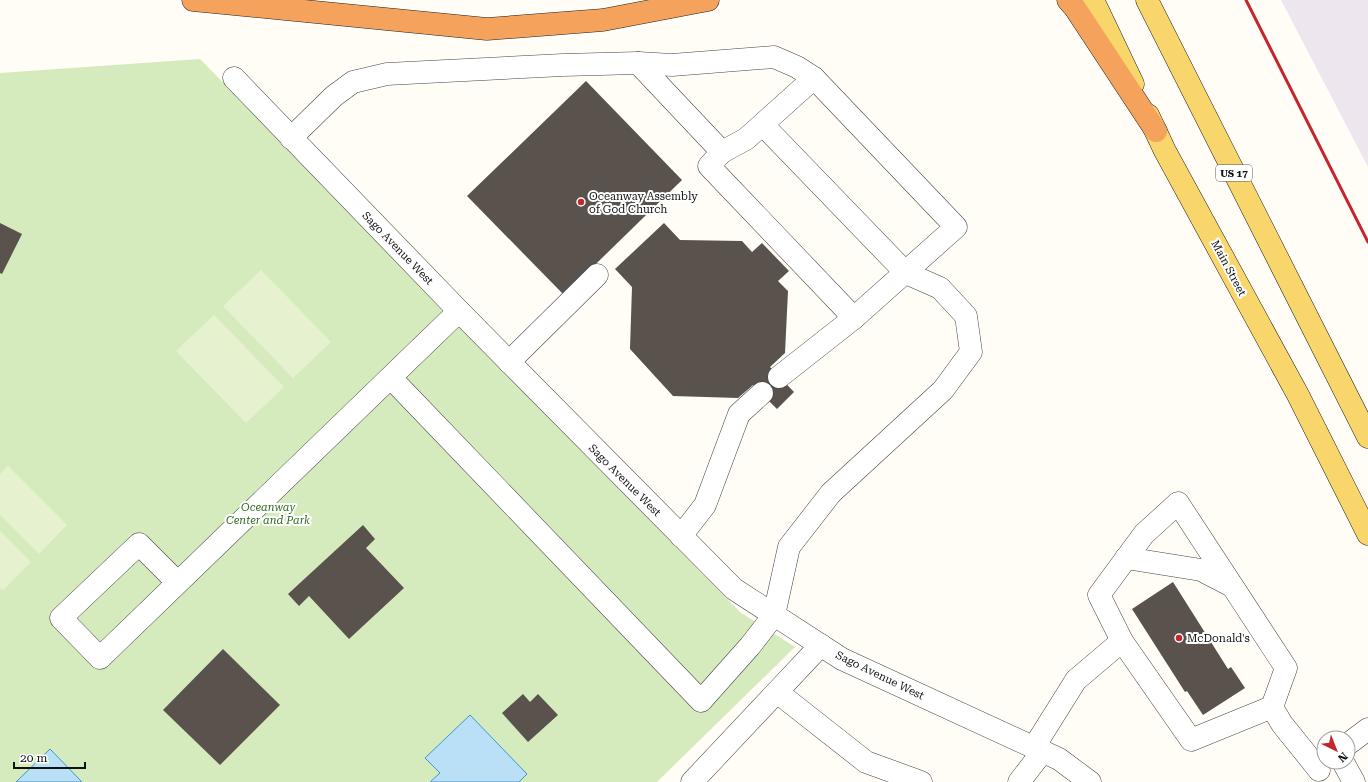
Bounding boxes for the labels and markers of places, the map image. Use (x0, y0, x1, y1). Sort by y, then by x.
place label: Oceanway Assembly of God Church (589, 190, 698, 216)
marker: Oceanway Assembly of God Church (576, 197, 586, 207)
place label: McDonald's (1187, 632, 1250, 645)
marker: McDonald's (1174, 633, 1184, 643)

